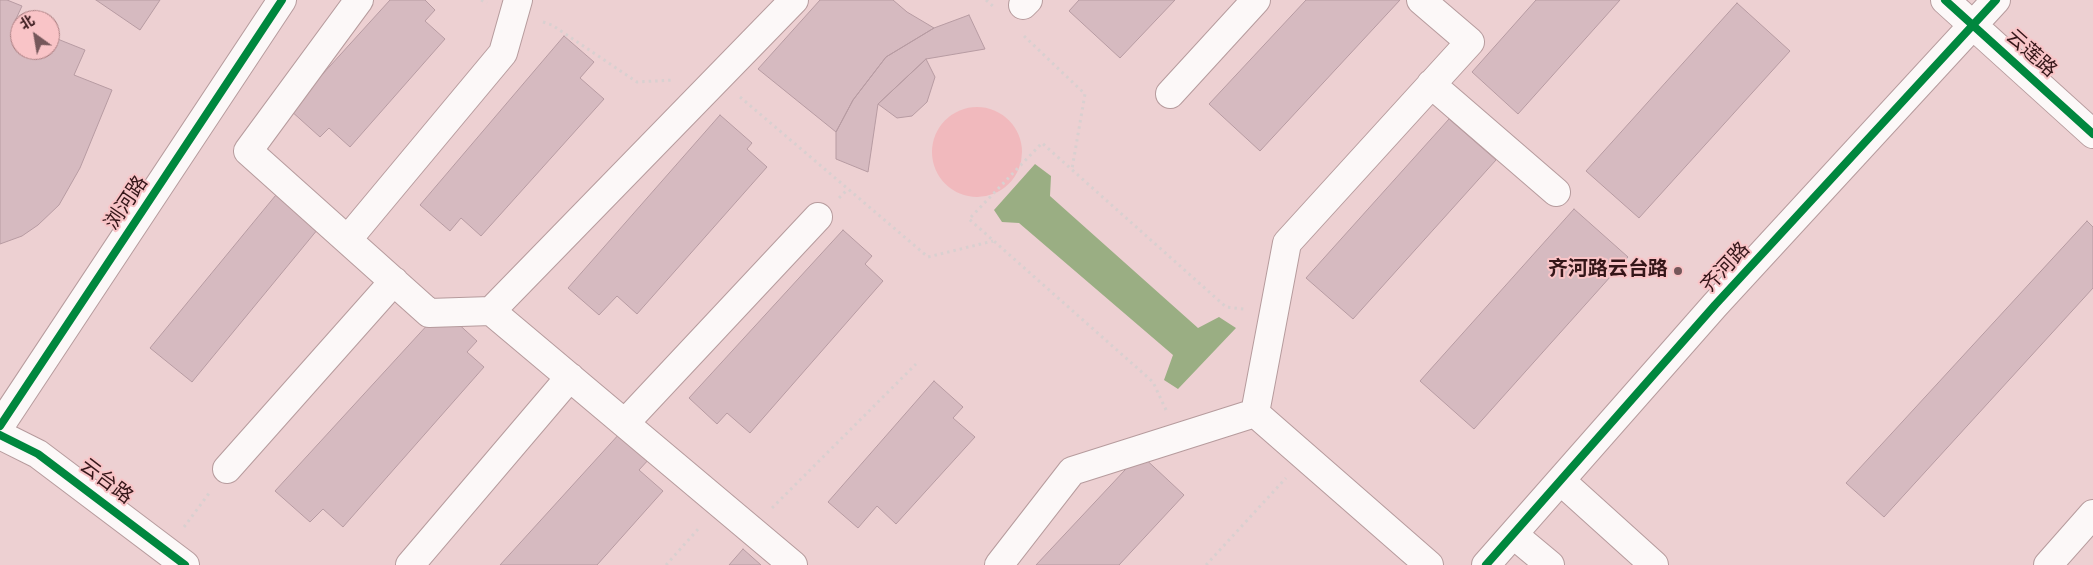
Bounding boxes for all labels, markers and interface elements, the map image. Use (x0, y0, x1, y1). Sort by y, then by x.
north arrow (10, 10, 60, 60)
text: 北 (16, 10, 39, 35)
street label: 云莲路 (2000, 26, 2060, 84)
street label: 浏河路 (101, 172, 155, 236)
street label: 齐河路 (1698, 239, 1756, 299)
place label: 齐河路云台路 (1548, 259, 1668, 283)
marker: 齐河路云台路 (1672, 265, 1684, 277)
street label: 云台路 (74, 455, 136, 511)

